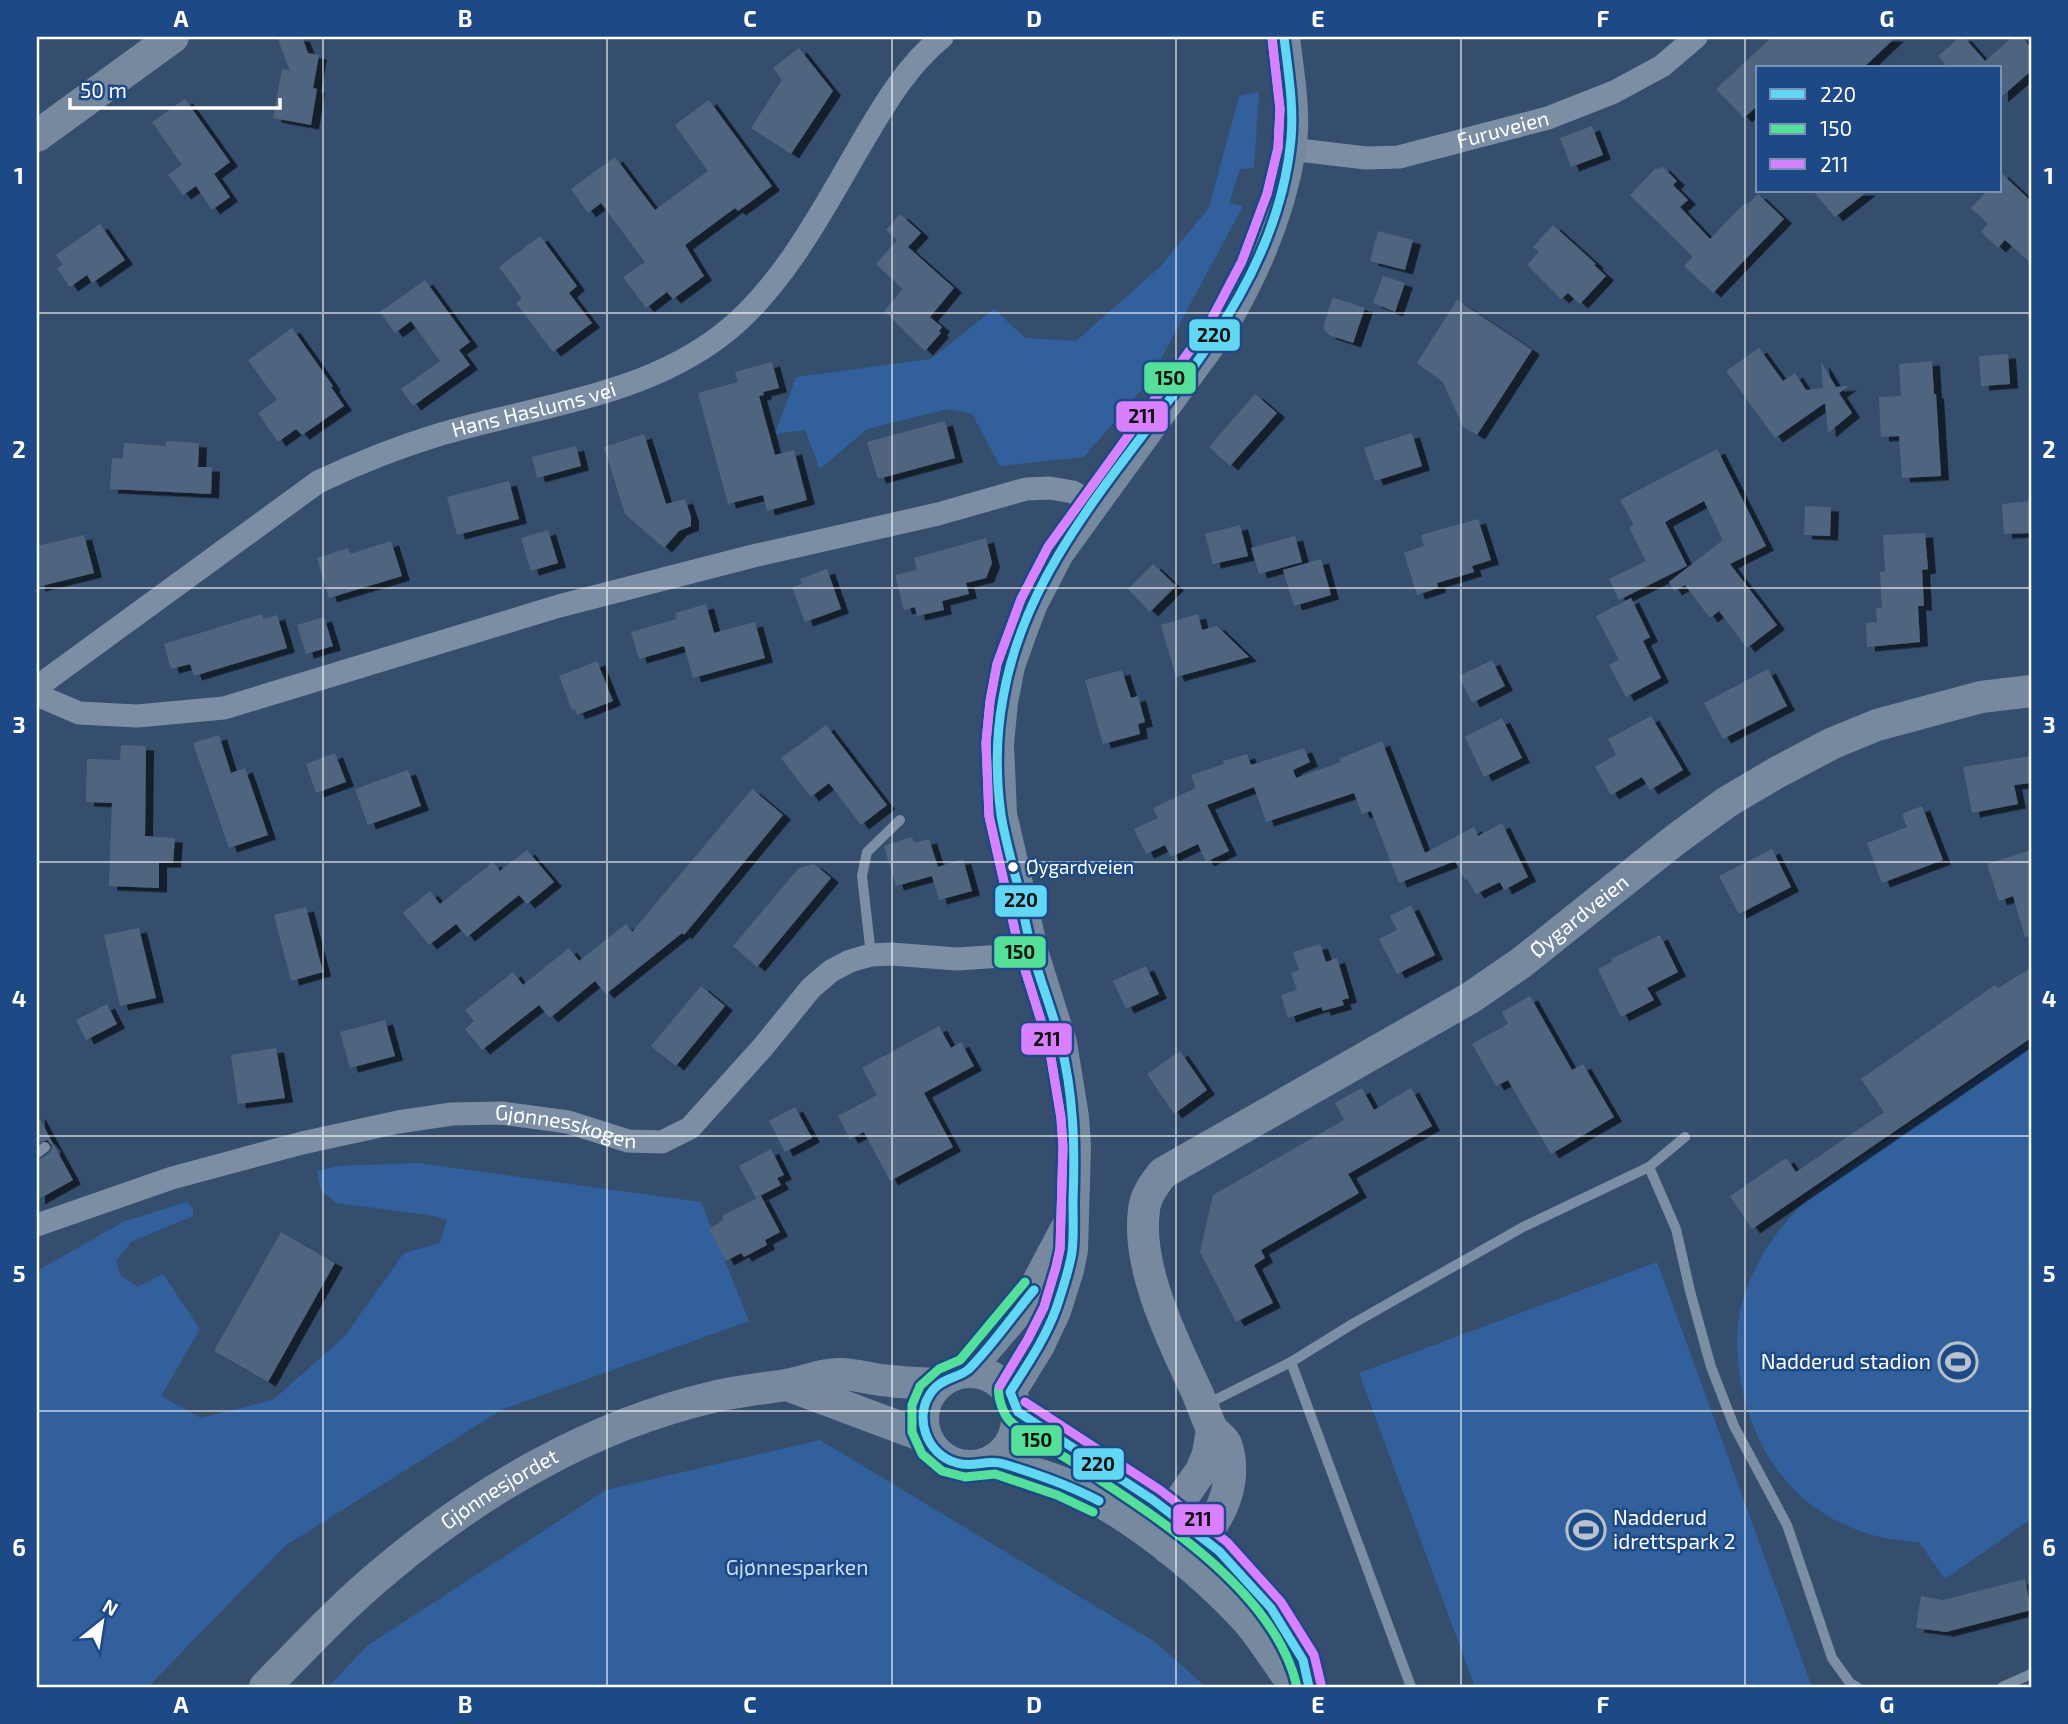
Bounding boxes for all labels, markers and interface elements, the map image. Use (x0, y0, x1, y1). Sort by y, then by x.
text: A (173, 4, 189, 32)
text: B (458, 4, 472, 32)
text: C (743, 4, 757, 32)
text: D (1026, 4, 1042, 32)
text: E (1311, 4, 1325, 32)
text: F (1597, 4, 1610, 32)
text: G (1880, 4, 1894, 32)
scale bar (70, 66, 280, 110)
legend (1756, 66, 2002, 192)
text: 50 m (80, 77, 127, 102)
text: 220 (1820, 81, 1856, 106)
street label: Furuveien (1454, 104, 1551, 152)
text: 150 (1820, 115, 1852, 140)
text: 211 (1820, 151, 1849, 176)
text: 1 (14, 161, 24, 189)
text: 1 (2044, 161, 2054, 189)
line badge: 220 (1188, 318, 1241, 352)
text: 220 (1197, 323, 1231, 346)
line badge: 150 (1143, 361, 1197, 395)
text: 150 (1155, 366, 1185, 389)
street label: Hans Haslums vei (449, 375, 619, 441)
line badge: 211 (1115, 400, 1169, 433)
text: 211 (1128, 404, 1156, 427)
text: 2 (12, 435, 26, 463)
text: 2 (2042, 435, 2056, 463)
text: 3 (12, 710, 26, 738)
text: 3 (2042, 710, 2056, 738)
place label: Øygardveien (1026, 855, 1134, 878)
marker: Øygardveien (1006, 860, 1020, 874)
street label: Øygardveien (1524, 868, 1633, 962)
line badge: 220 (994, 884, 1048, 918)
text: 220 (1004, 888, 1038, 911)
line badge: 150 (993, 935, 1047, 969)
text: 150 (1005, 940, 1035, 963)
text: 4 (12, 984, 26, 1012)
text: 4 (2042, 984, 2056, 1012)
line badge: 211 (1020, 1022, 1073, 1056)
text: 211 (1033, 1027, 1061, 1050)
street label: Gjønnesskogen (495, 1099, 637, 1152)
text: 5 (13, 1259, 25, 1287)
text: 5 (2043, 1259, 2055, 1287)
sports icon: Nadderud stadion (1937, 1341, 1979, 1383)
place label: Nadderud stadion (1761, 1348, 1931, 1373)
line badge: 150 (1010, 1424, 1063, 1457)
text: 150 (1022, 1428, 1052, 1451)
street label: Gjønnesjordet (435, 1443, 562, 1534)
line badge: 220 (1072, 1447, 1125, 1481)
text: 220 (1081, 1452, 1115, 1475)
line badge: 211 (1172, 1503, 1225, 1536)
place label: Nadderud idrettspark 2 (1613, 1504, 1735, 1553)
text: 211 (1184, 1507, 1212, 1530)
sports icon: Nadderud idrettspark 2 (1565, 1509, 1607, 1551)
text: 6 (12, 1533, 26, 1561)
text: 6 (2042, 1533, 2056, 1561)
park label: Gjønnesparken (726, 1554, 868, 1580)
north arrow (66, 1588, 136, 1658)
text: N (99, 1593, 122, 1620)
text: A (173, 1690, 189, 1718)
text: B (458, 1690, 472, 1718)
text: C (743, 1690, 757, 1718)
text: D (1026, 1690, 1042, 1718)
text: E (1311, 1690, 1325, 1718)
text: F (1597, 1690, 1610, 1718)
text: G (1880, 1690, 1894, 1718)

